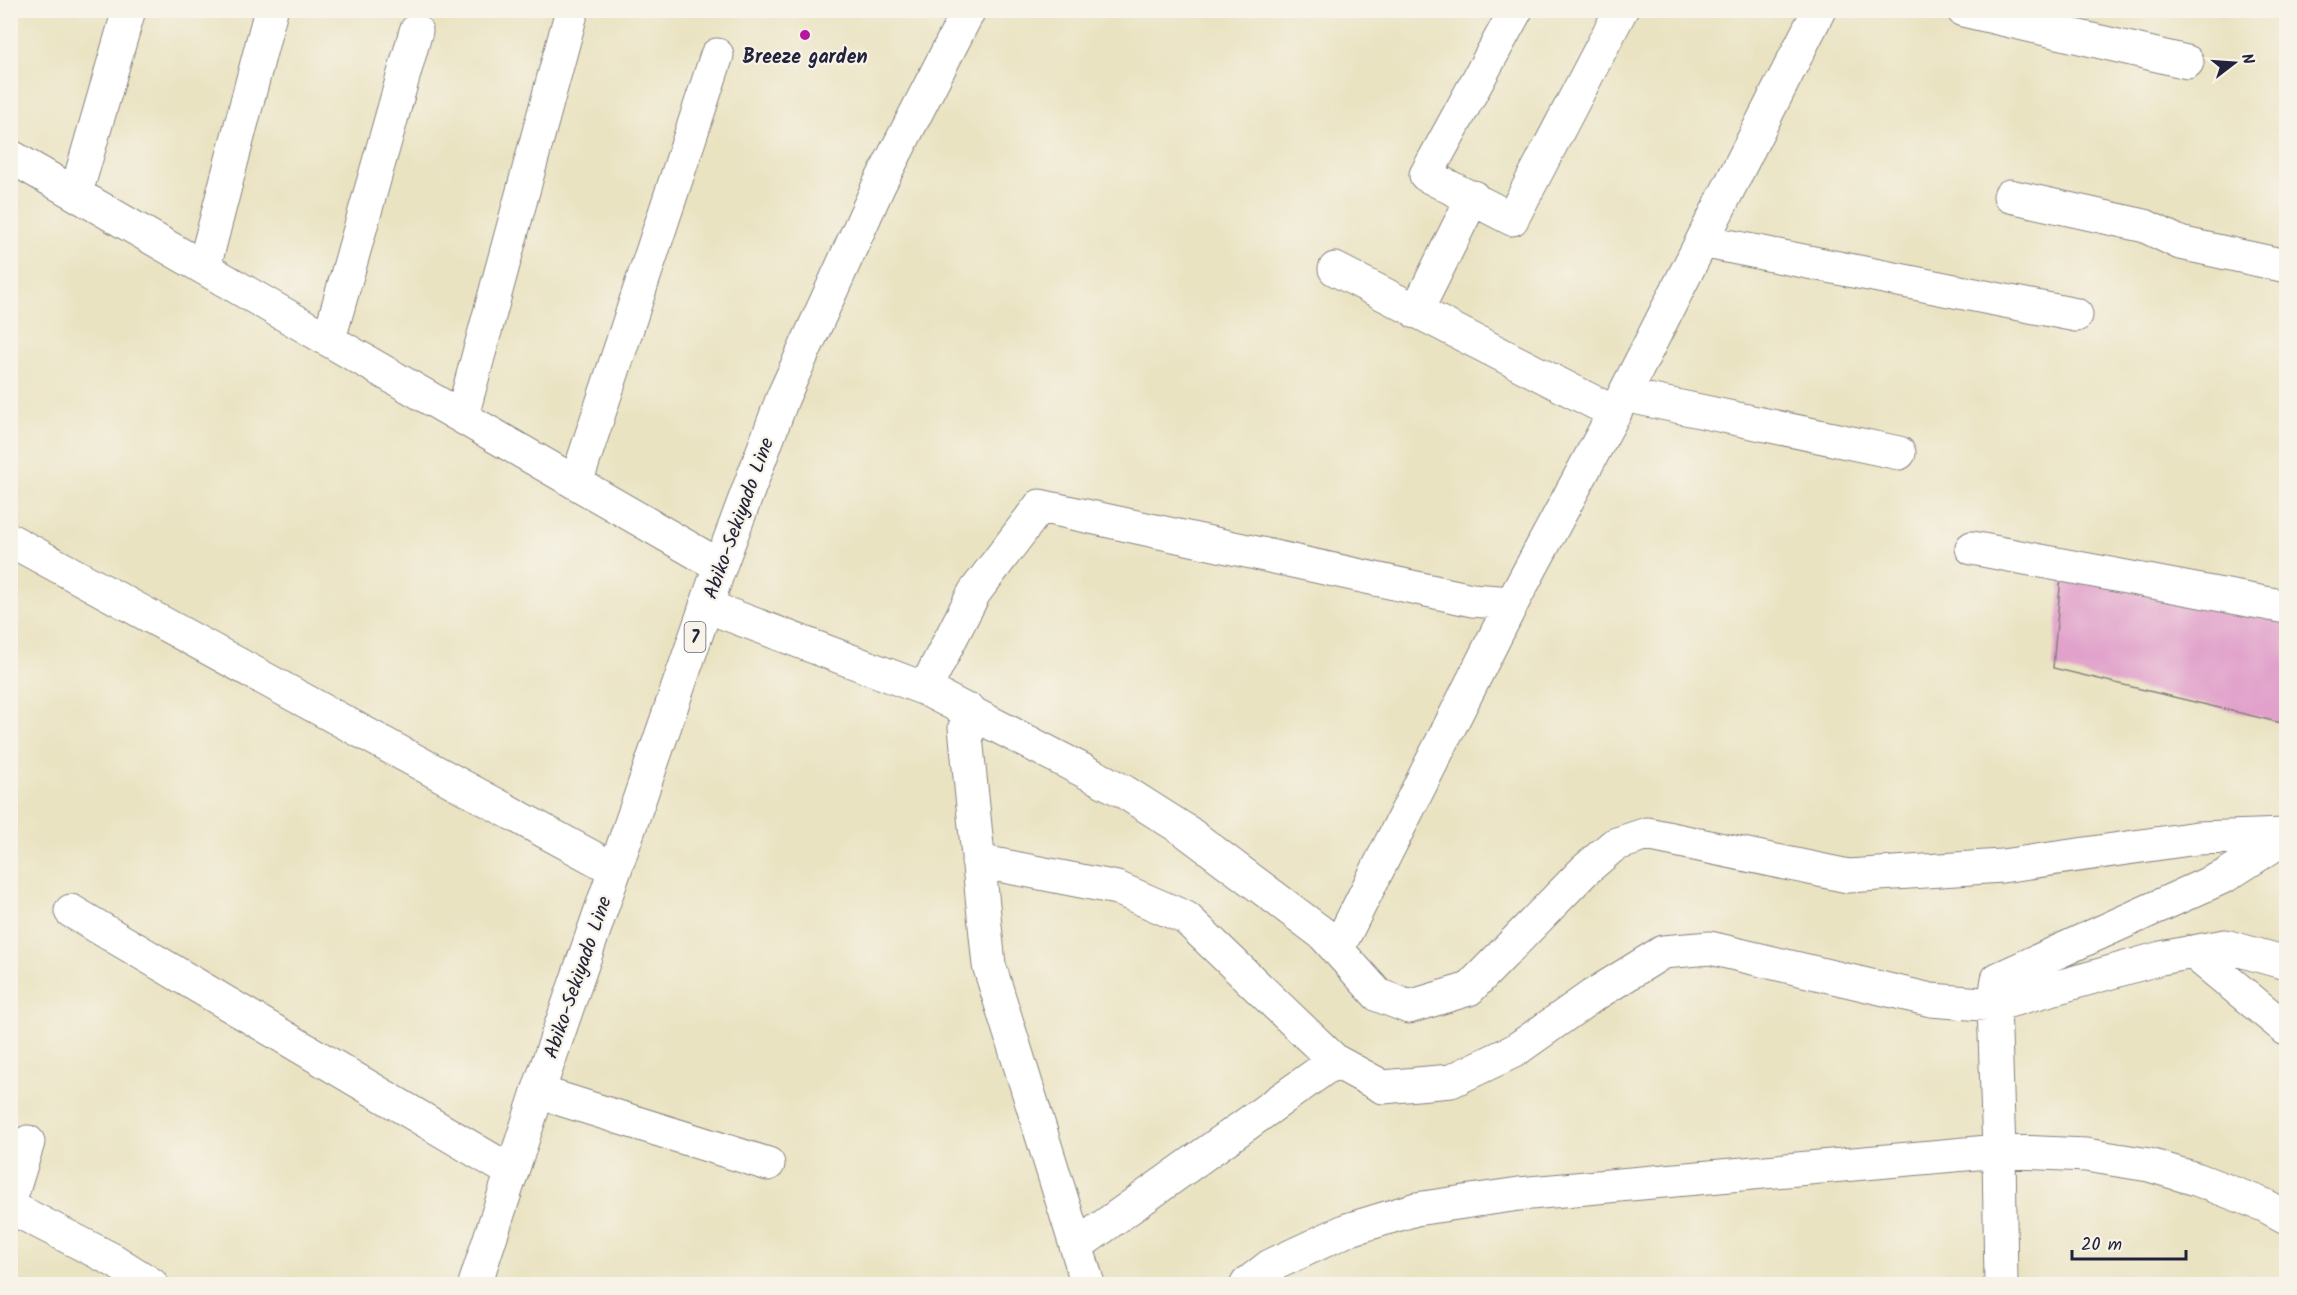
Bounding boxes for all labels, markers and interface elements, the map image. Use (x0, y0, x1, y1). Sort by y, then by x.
marker: Breeze garden (798, 28, 812, 42)
north arrow (2204, 33, 2264, 93)
place label: Breeze garden (743, 42, 867, 74)
text: N (2233, 51, 2260, 68)
street label: Abiko-Sekiyado Line (696, 433, 784, 604)
road number: 7 (684, 622, 706, 652)
street label: Abiko-Sekiyado Line (536, 892, 622, 1063)
scale bar (2072, 1223, 2186, 1261)
text: 20 m (2081, 1231, 2122, 1260)

